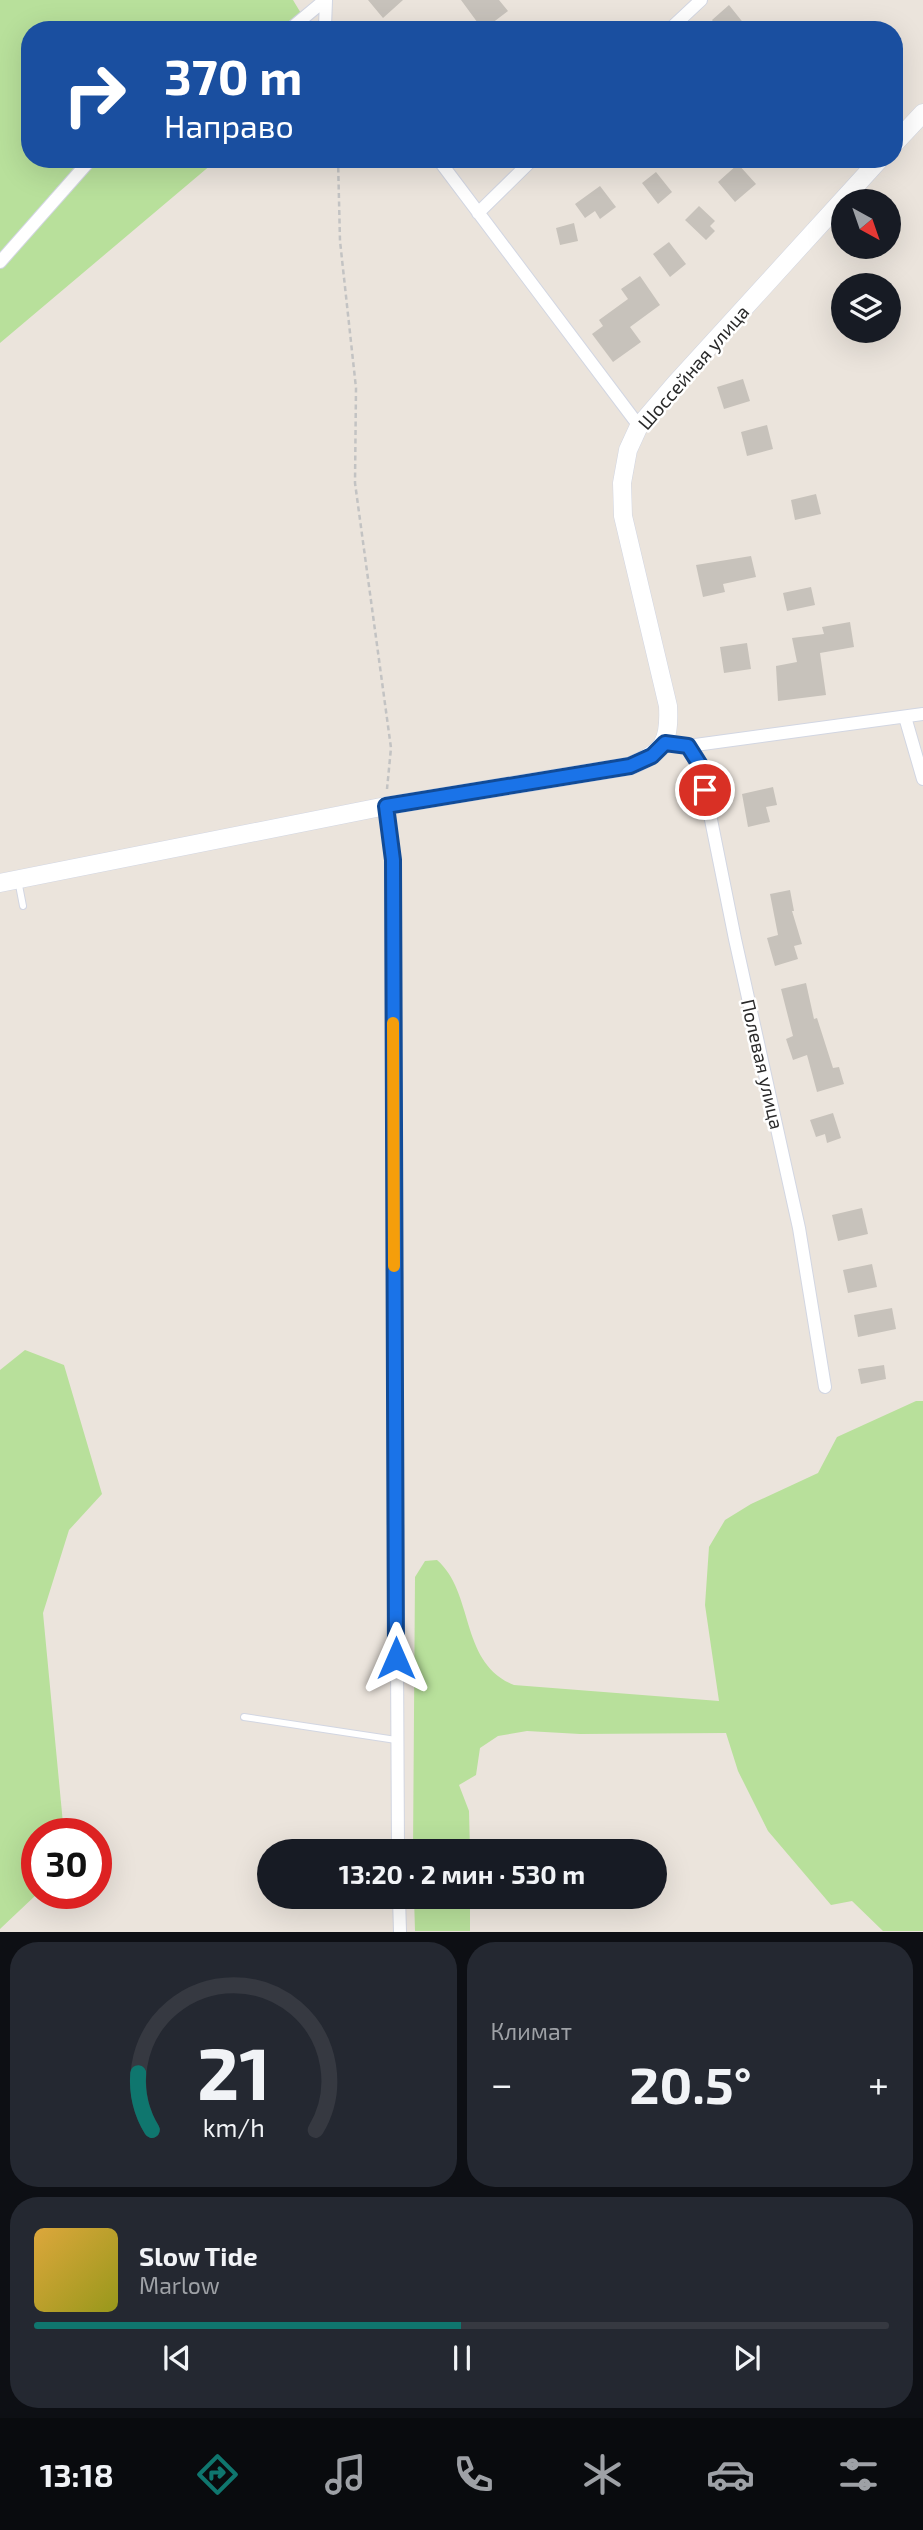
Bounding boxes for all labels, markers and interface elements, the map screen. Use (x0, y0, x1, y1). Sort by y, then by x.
text: 370 m (164, 46, 302, 105)
icon: right (49, 49, 140, 140)
text: Направо (164, 106, 294, 144)
north arrow (831, 189, 901, 259)
map controls (831, 189, 901, 343)
button: layers (831, 273, 901, 343)
street label: Шоссейная улица (633, 300, 754, 435)
pin (675, 760, 735, 820)
icon: arrive (686, 771, 724, 809)
street label: Полевая улица (736, 997, 789, 1132)
position arrow (359, 1621, 433, 1695)
speed limit sign: 30 (21, 1818, 112, 1909)
text: 13:20 · 2 мин · 530 m (339, 1858, 585, 1889)
text: Климат (491, 2017, 572, 2045)
text: 21 (196, 2028, 270, 2116)
text: 20.5° (629, 2052, 752, 2114)
text: − (491, 2060, 513, 2106)
text: + (868, 2060, 889, 2106)
text: km/h (202, 2112, 264, 2142)
text: Slow Tide (139, 2240, 258, 2271)
text: Marlow (139, 2271, 220, 2299)
icon: previous (158, 2339, 196, 2377)
icon: pause (443, 2339, 481, 2377)
icon: next (728, 2339, 766, 2377)
icon: directions (193, 2450, 242, 2499)
icon: music (321, 2450, 370, 2499)
icon: phone (449, 2450, 498, 2499)
icon: climate (578, 2450, 627, 2499)
icon: car (706, 2450, 755, 2499)
icon: filters (834, 2450, 883, 2499)
text: 13:18 (40, 2455, 114, 2493)

